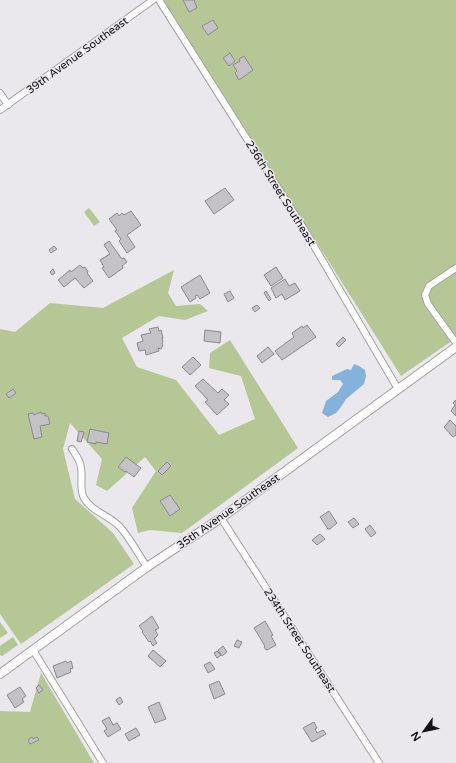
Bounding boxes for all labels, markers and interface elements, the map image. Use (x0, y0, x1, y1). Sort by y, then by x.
street label: 39th Avenue Southeast (24, 14, 131, 97)
street label: 236th Street Southeast (243, 138, 318, 248)
street label: 35th Avenue Southeast (174, 471, 282, 552)
street label: 234th Street Southeast (261, 586, 338, 695)
north arrow (404, 711, 444, 751)
text: N (408, 729, 424, 743)

